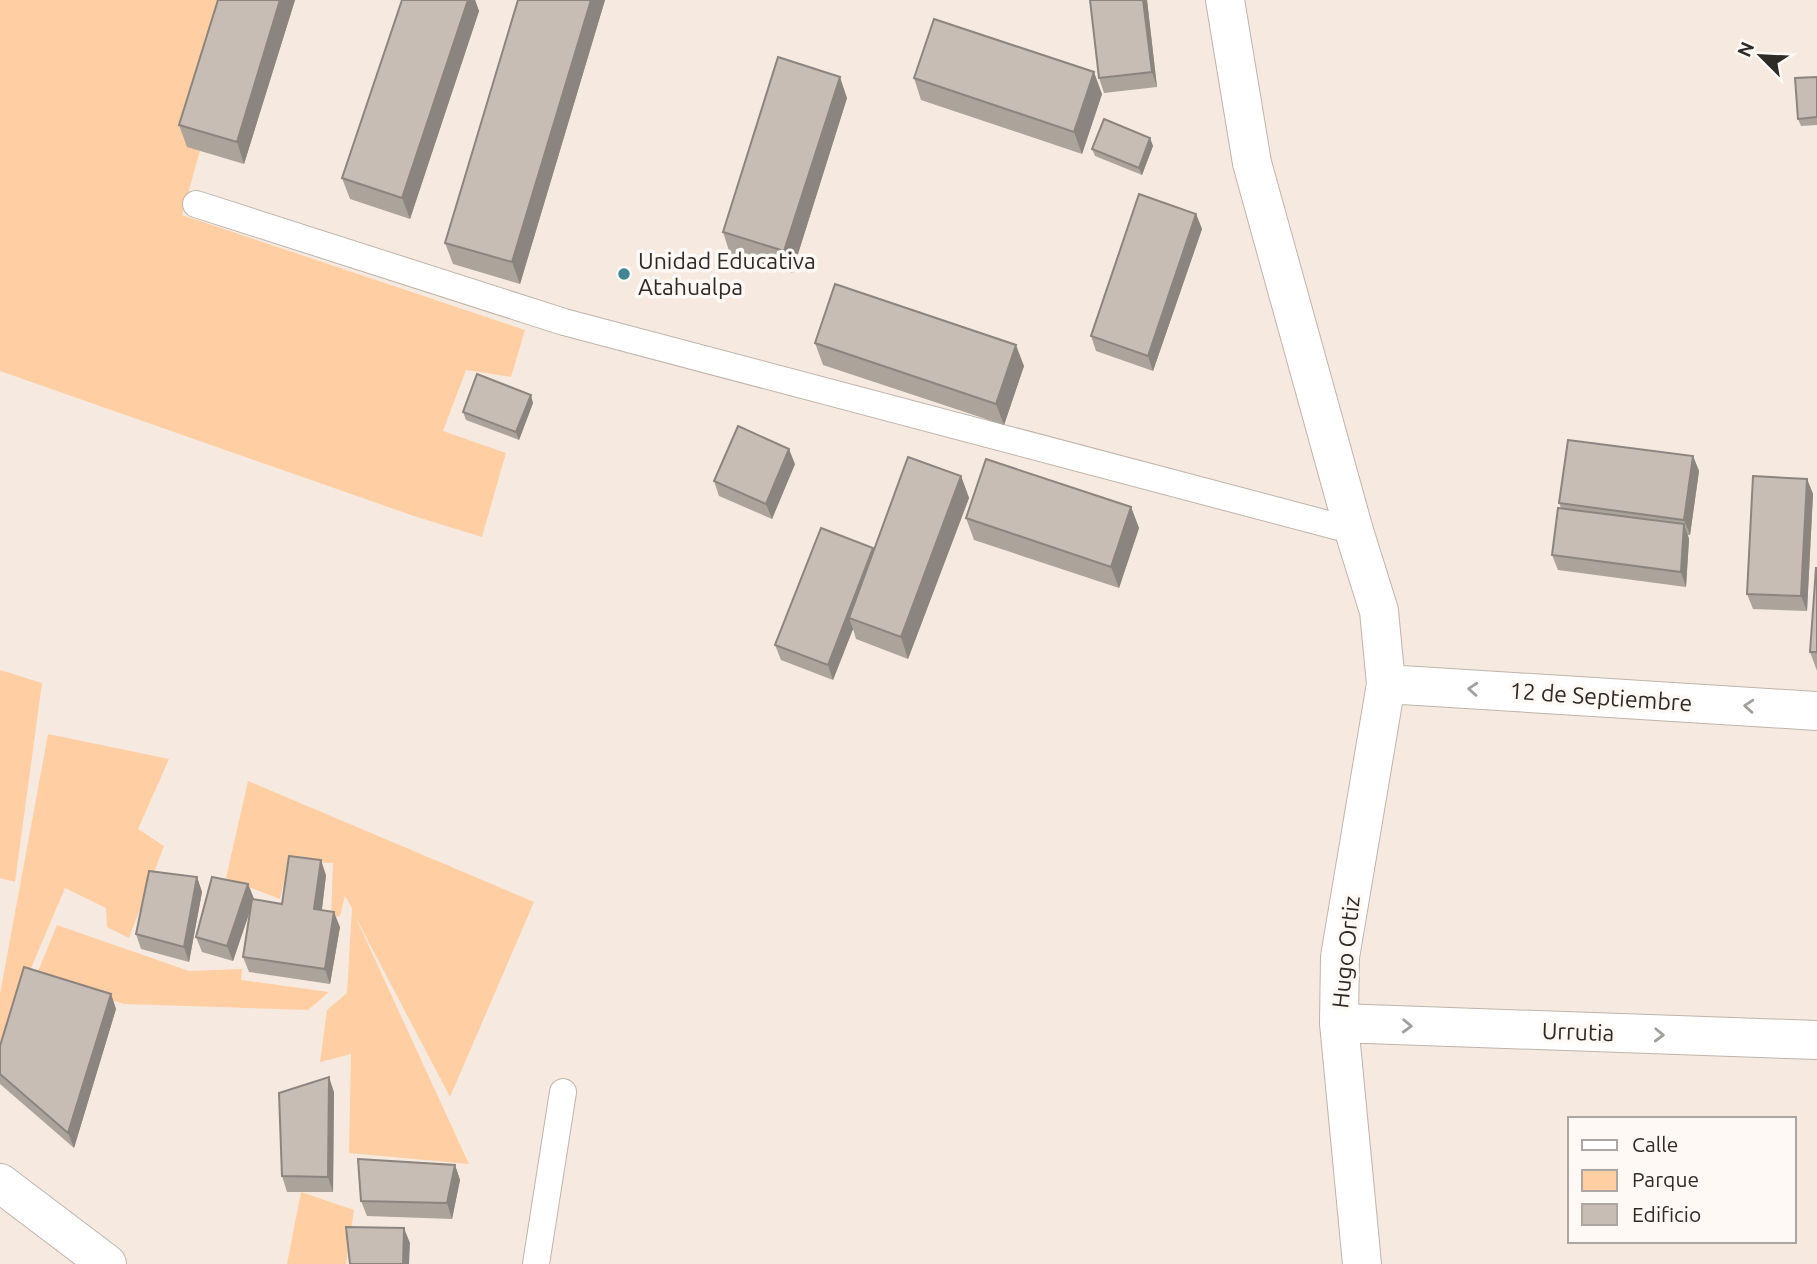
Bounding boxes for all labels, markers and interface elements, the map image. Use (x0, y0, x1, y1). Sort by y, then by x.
north arrow (1726, 21, 1796, 91)
text: N (1733, 38, 1758, 60)
place label: Unidad Educativa Atahualpa (638, 248, 816, 299)
marker: Unidad Educativa Atahualpa (616, 266, 632, 282)
street label: 12 de Septiembre (1509, 678, 1693, 715)
one-way arrow (1467, 682, 1478, 697)
one-way arrow (1743, 699, 1754, 714)
street label: Hugo Ortiz (1327, 895, 1364, 1009)
one-way arrow (1402, 1018, 1413, 1033)
street label: Urrutia (1541, 1018, 1615, 1045)
one-way arrow (1654, 1027, 1665, 1042)
legend (1568, 1117, 1796, 1243)
text: Calle (1632, 1132, 1678, 1156)
text: Parque (1632, 1167, 1699, 1191)
text: Edificio (1632, 1202, 1701, 1226)

